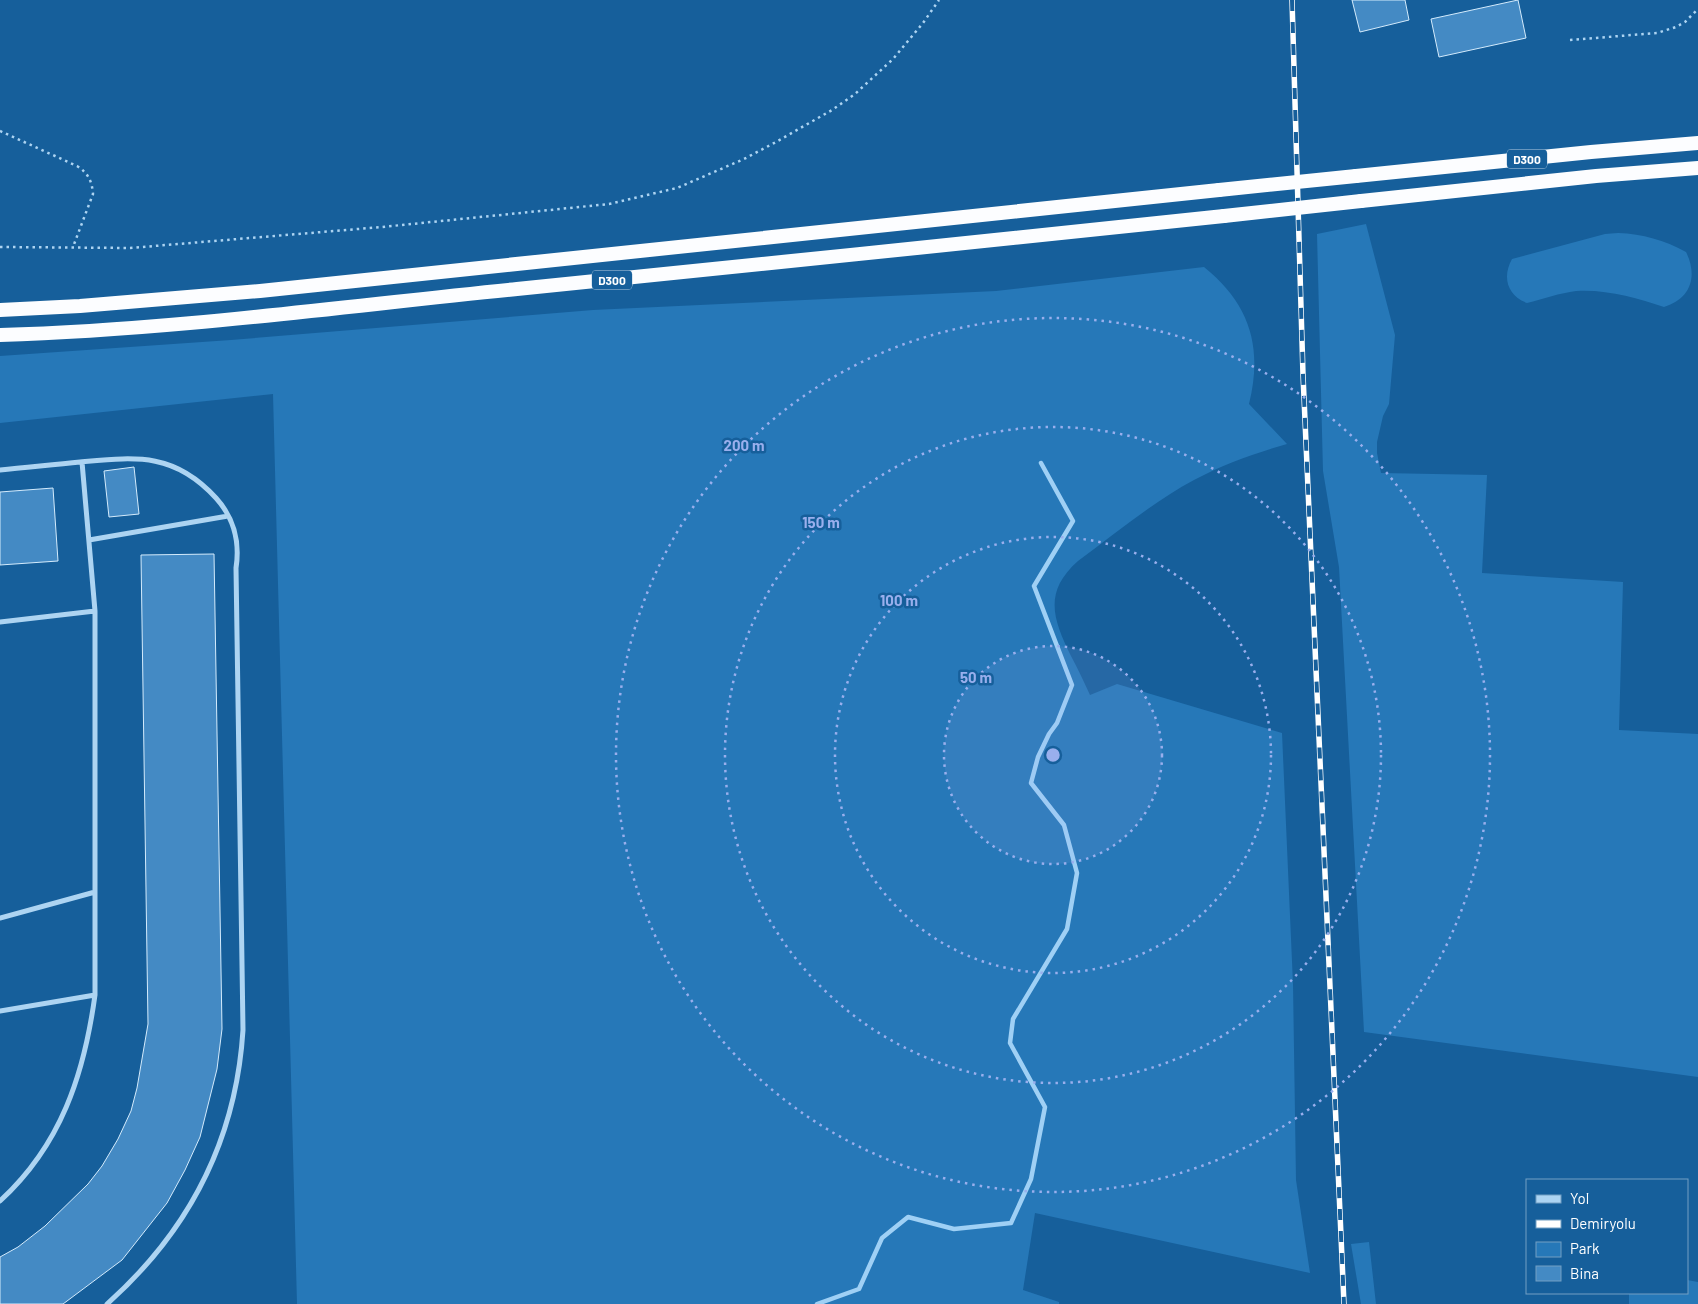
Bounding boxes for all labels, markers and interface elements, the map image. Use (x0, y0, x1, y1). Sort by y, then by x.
road number: D300 (1507, 150, 1547, 168)
road number: D300 (592, 270, 632, 290)
text: 200 m (723, 436, 765, 454)
text: 150 m (802, 513, 840, 531)
text: 100 m (880, 591, 918, 609)
text: 50 m (960, 668, 992, 686)
centre of rings (1044, 746, 1062, 764)
legend (1526, 1179, 1688, 1294)
text: Yol (1570, 1189, 1589, 1207)
text: Demiryolu (1570, 1214, 1636, 1232)
text: Park (1570, 1239, 1600, 1257)
text: Bina (1570, 1264, 1599, 1282)

